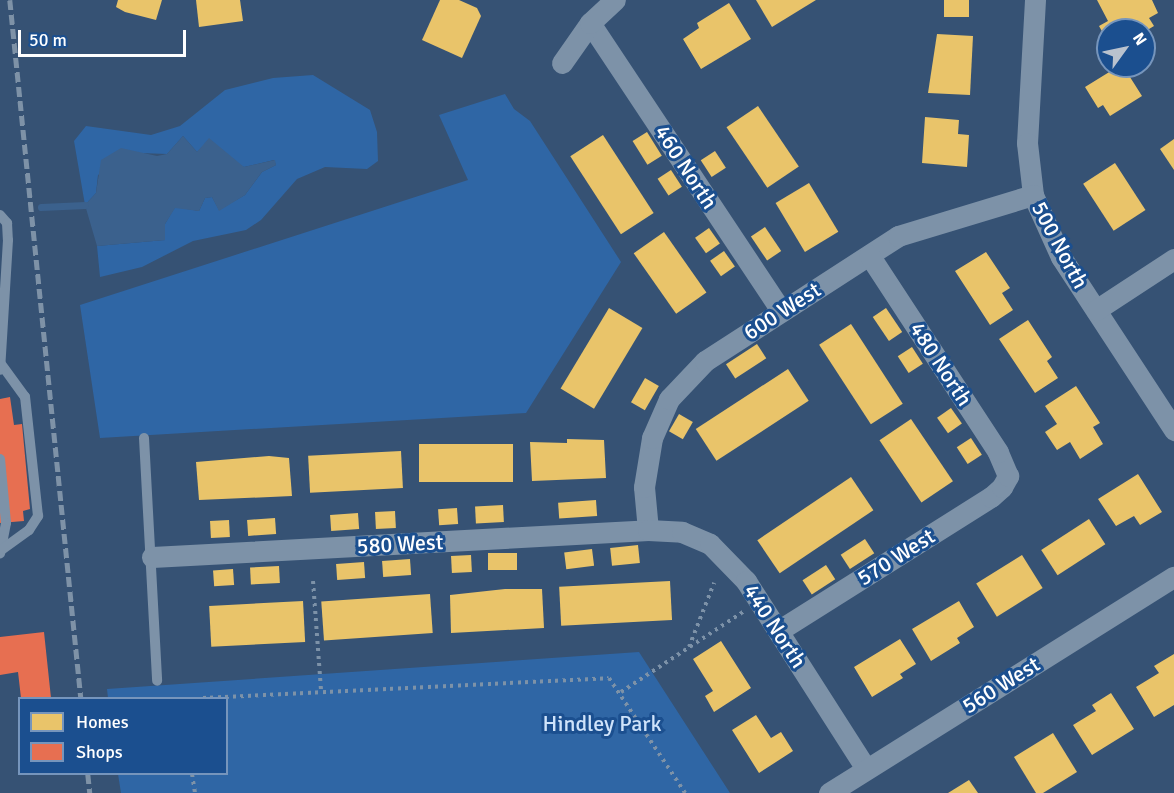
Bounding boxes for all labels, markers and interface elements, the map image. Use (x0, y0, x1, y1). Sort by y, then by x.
scale bar (21, 18, 189, 56)
north arrow (1096, 18, 1156, 78)
text: 50 m (29, 29, 67, 51)
text: N (1128, 29, 1151, 49)
street label: 460 North (649, 120, 723, 214)
street label: 500 North (1026, 197, 1094, 293)
street label: 600 West (738, 276, 826, 346)
street label: 480 North (904, 317, 978, 411)
street label: 570 West (852, 523, 940, 591)
street label: 580 West (356, 529, 444, 559)
street label: 440 North (738, 579, 812, 673)
street label: 560 West (957, 651, 1045, 719)
legend (18, 697, 228, 775)
text: Homes (76, 711, 129, 733)
park label: Hindley Park (543, 711, 661, 737)
text: Shops (76, 741, 123, 763)

